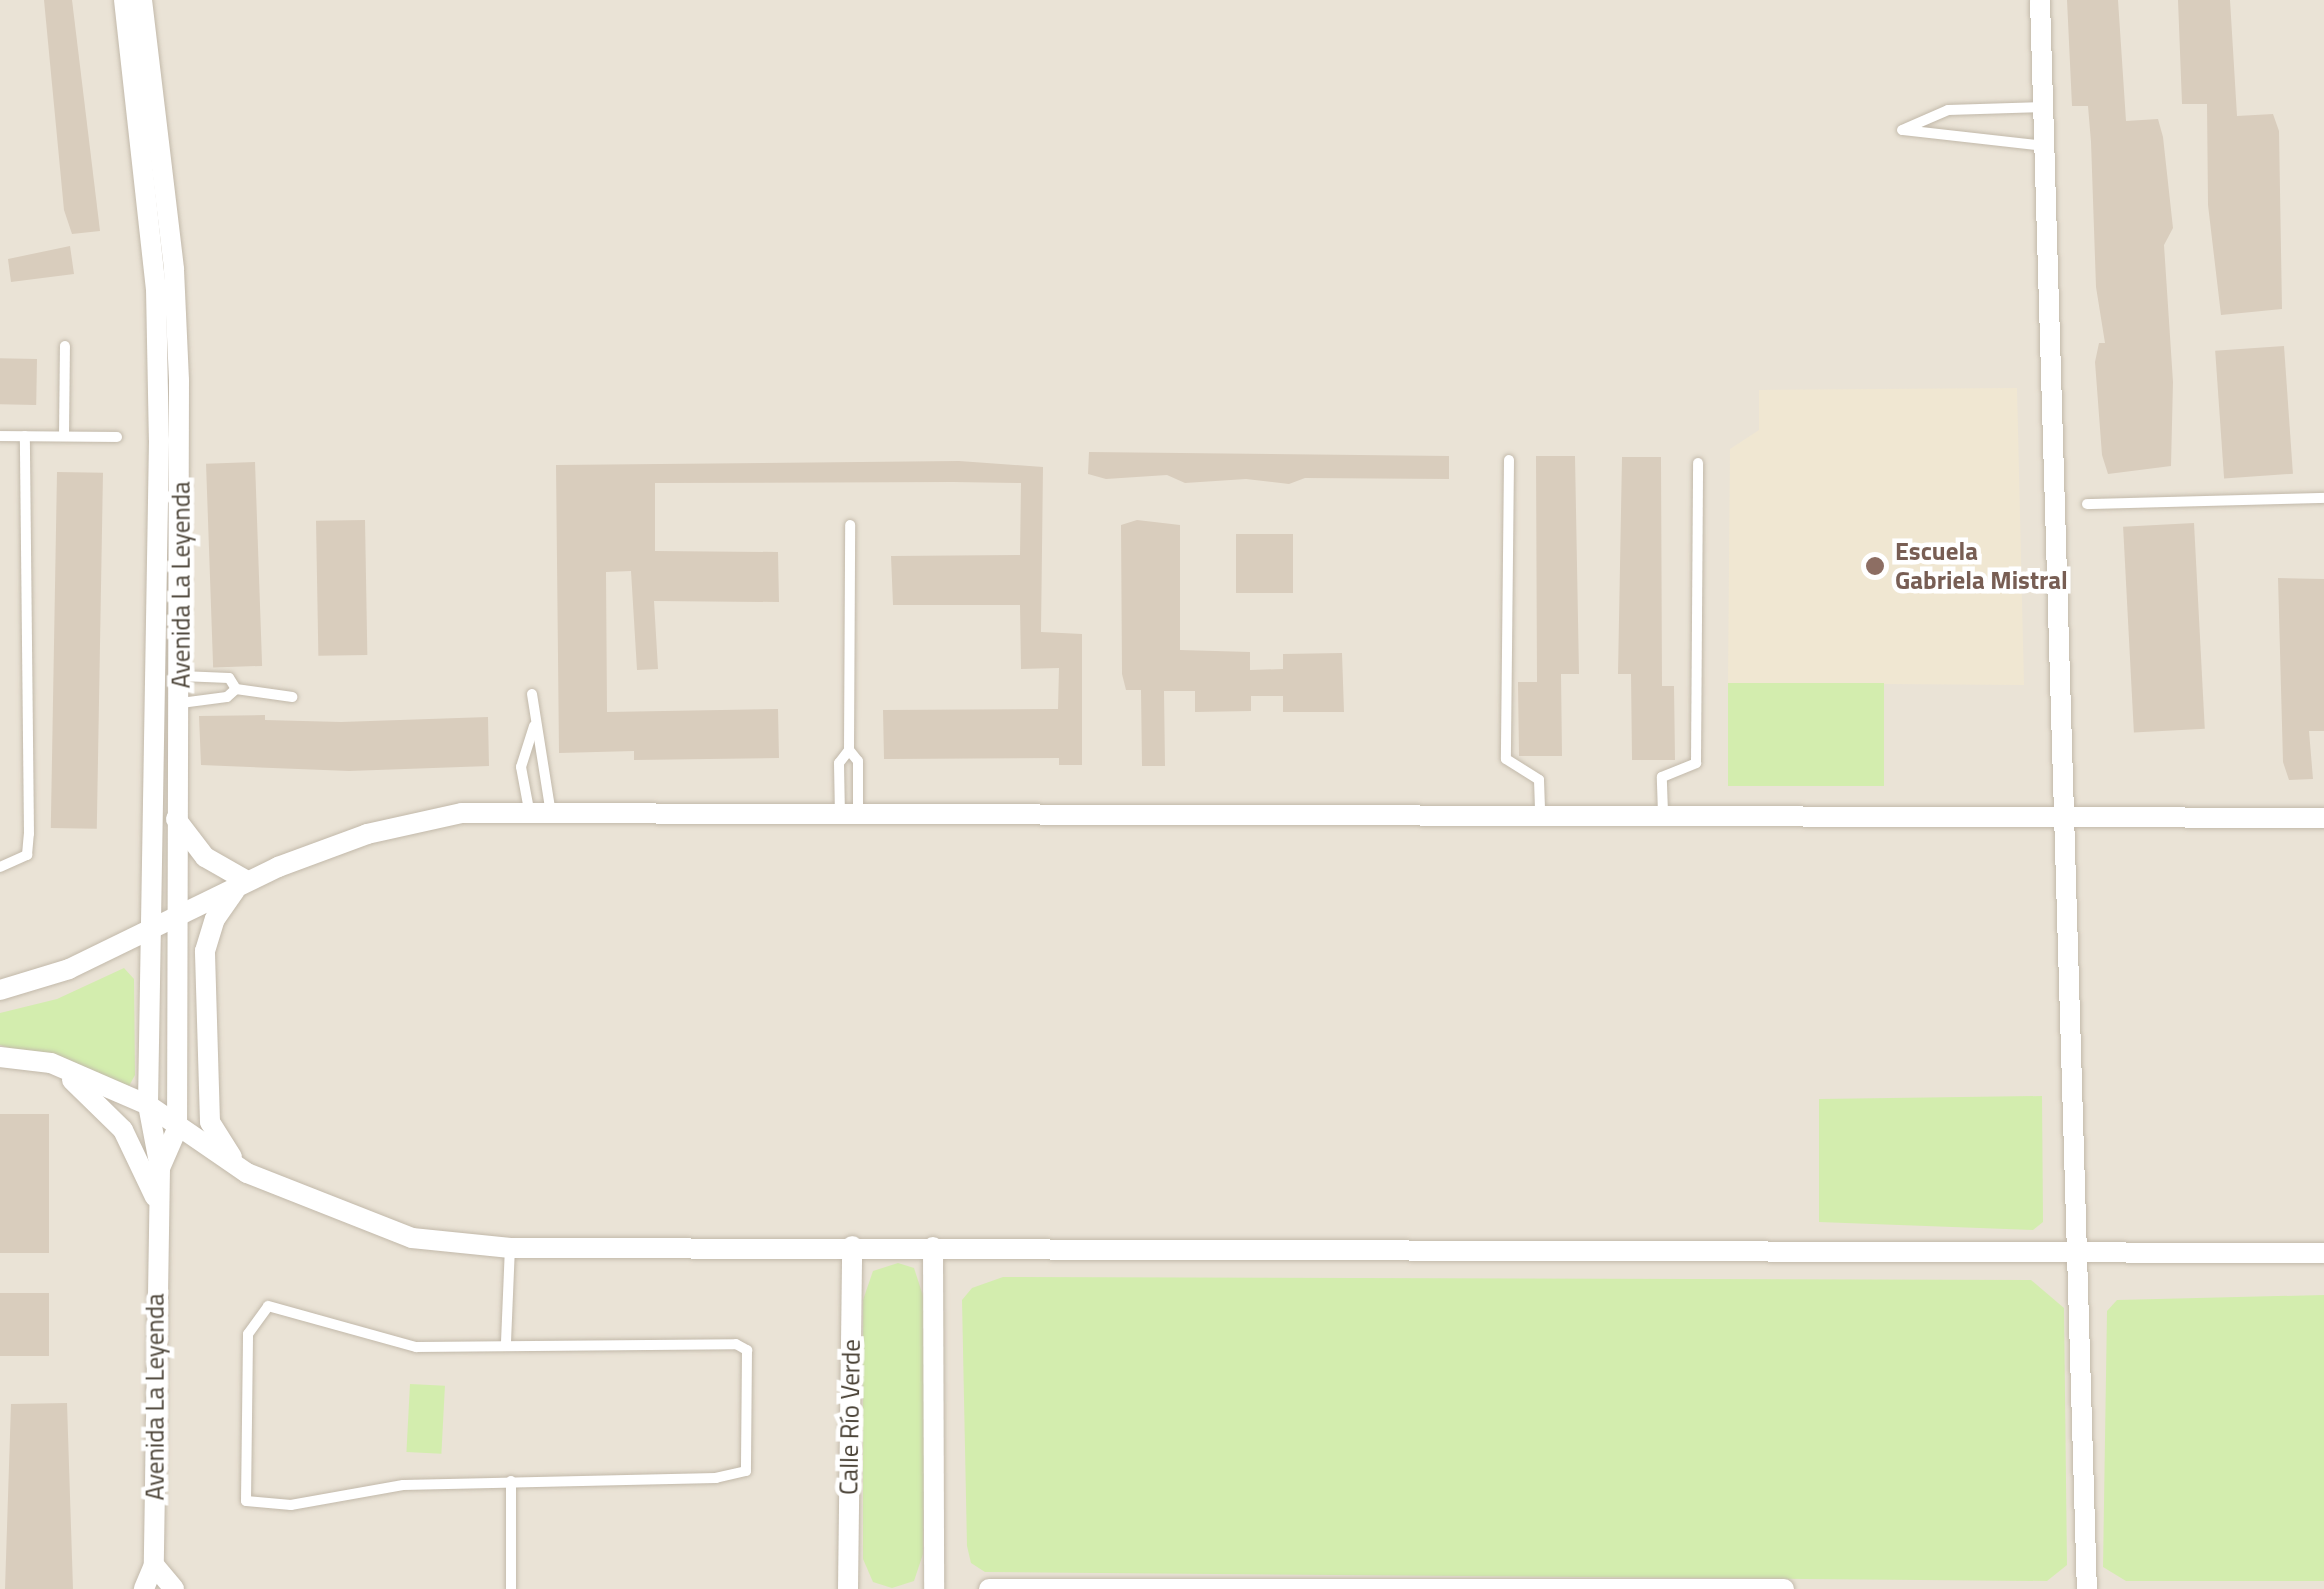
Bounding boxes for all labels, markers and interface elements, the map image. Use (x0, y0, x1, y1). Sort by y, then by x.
street label: Avenida La Leyenda (166, 482, 196, 688)
place label: Escuela Gabriela Mistral (1895, 537, 2068, 596)
marker: Escuela Gabriela Mistral (1864, 555, 1886, 577)
street label: Avenida La Leyenda (140, 1294, 170, 1500)
street label: Calle Río Verde (834, 1339, 866, 1495)

